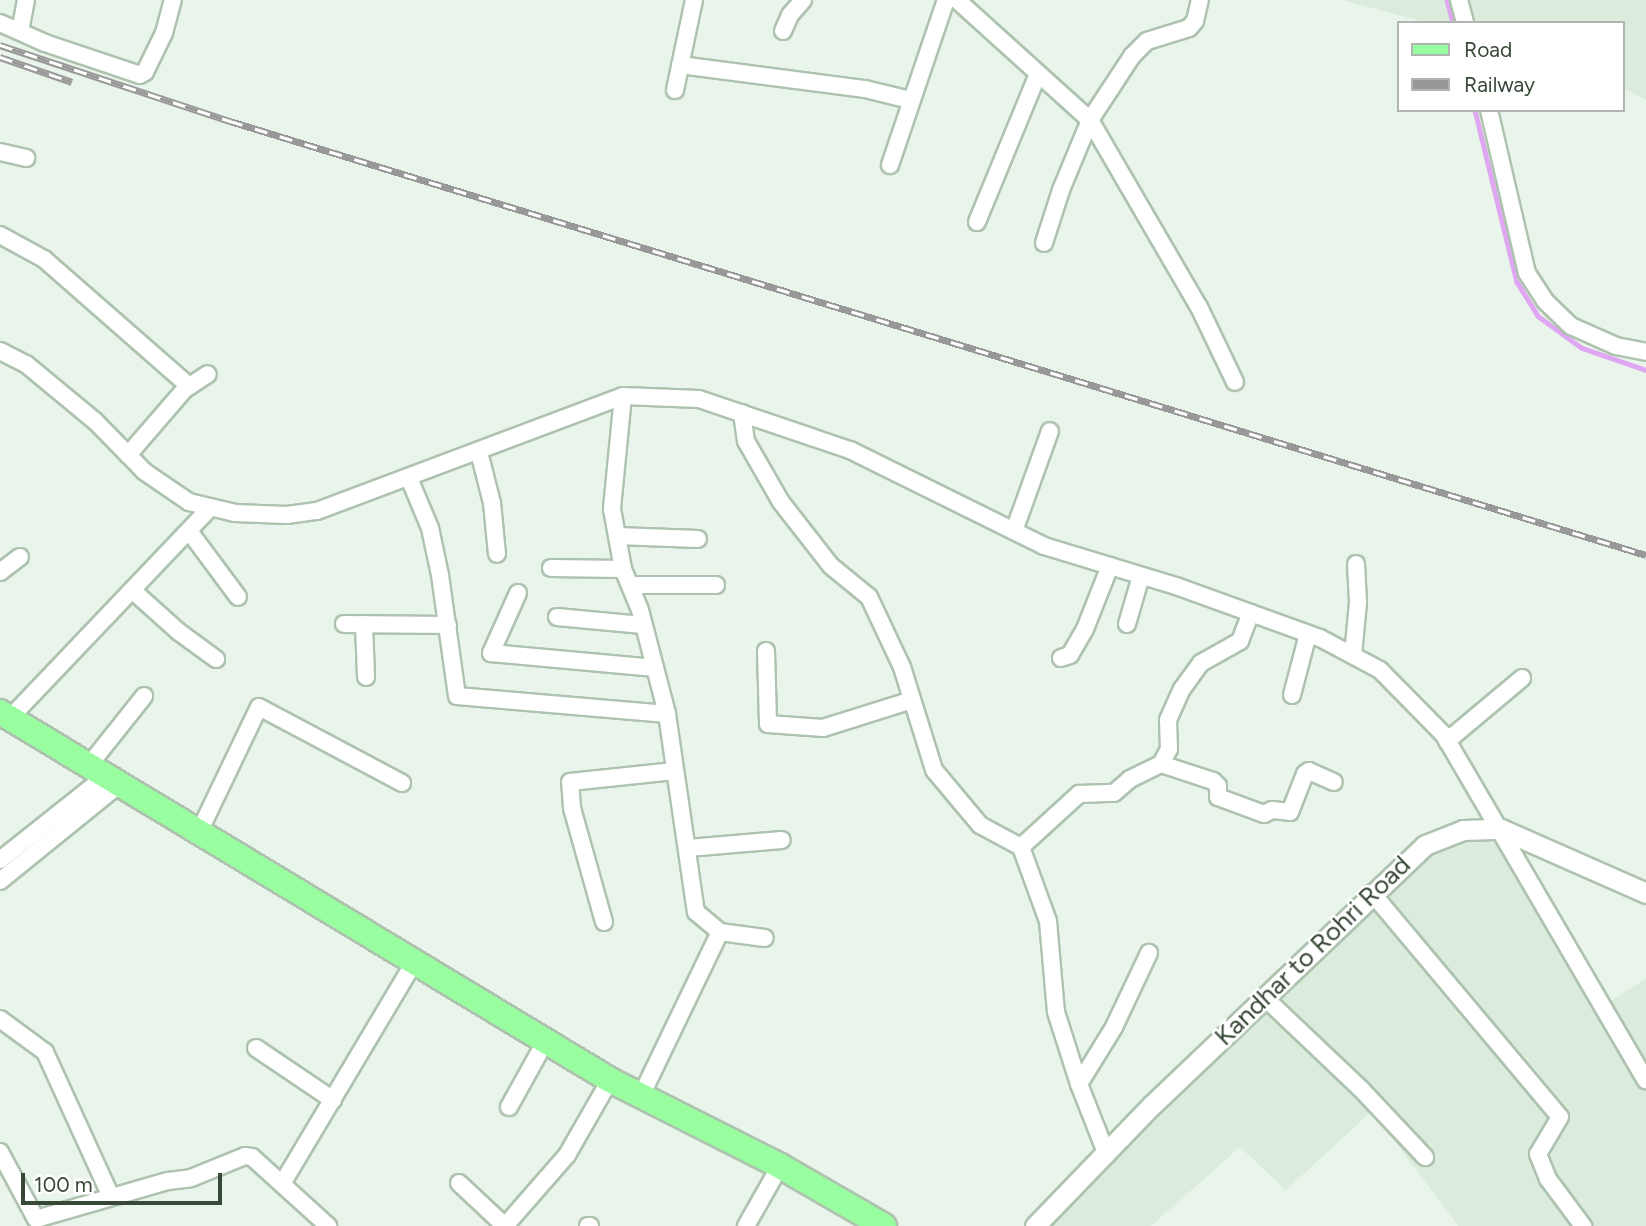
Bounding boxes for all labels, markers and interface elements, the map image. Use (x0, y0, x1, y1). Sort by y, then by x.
legend (1398, 21, 1625, 112)
text: Road (1464, 37, 1512, 62)
text: Railway (1464, 72, 1535, 97)
street label: Kandhar to Rohri Road (1209, 850, 1417, 1052)
scale bar (24, 1160, 226, 1204)
text: 100 m (34, 1172, 93, 1197)

